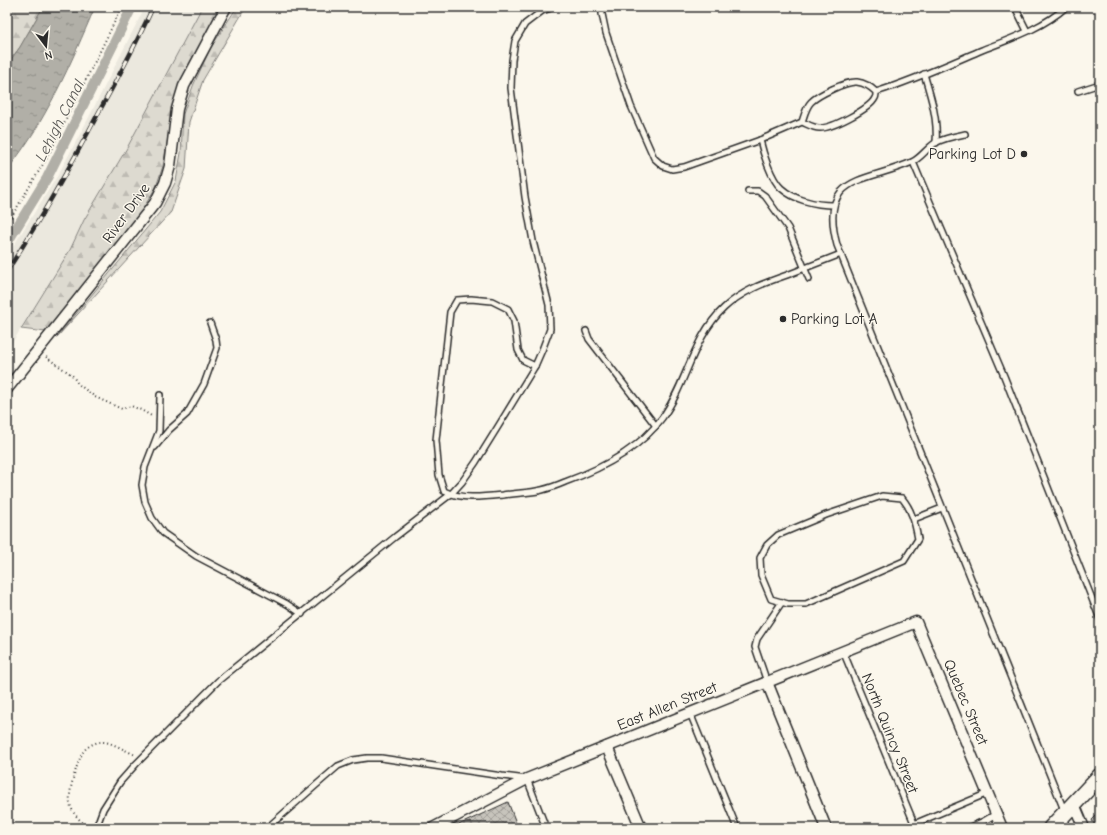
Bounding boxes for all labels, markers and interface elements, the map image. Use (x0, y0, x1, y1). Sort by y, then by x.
north arrow (26, 26, 66, 66)
text: N (43, 48, 54, 62)
water label: Lehigh Canal (32, 76, 88, 164)
place label: Parking Lot D (929, 145, 1016, 163)
marker: Parking Lot D (1019, 149, 1029, 159)
street label: River Drive (98, 179, 154, 246)
place label: Parking Lot A (791, 310, 878, 328)
marker: Parking Lot A (778, 314, 788, 324)
street label: Quebec Street (940, 657, 992, 748)
street label: North Quincy Street (858, 670, 923, 796)
street label: East Allen Street (614, 678, 720, 734)

